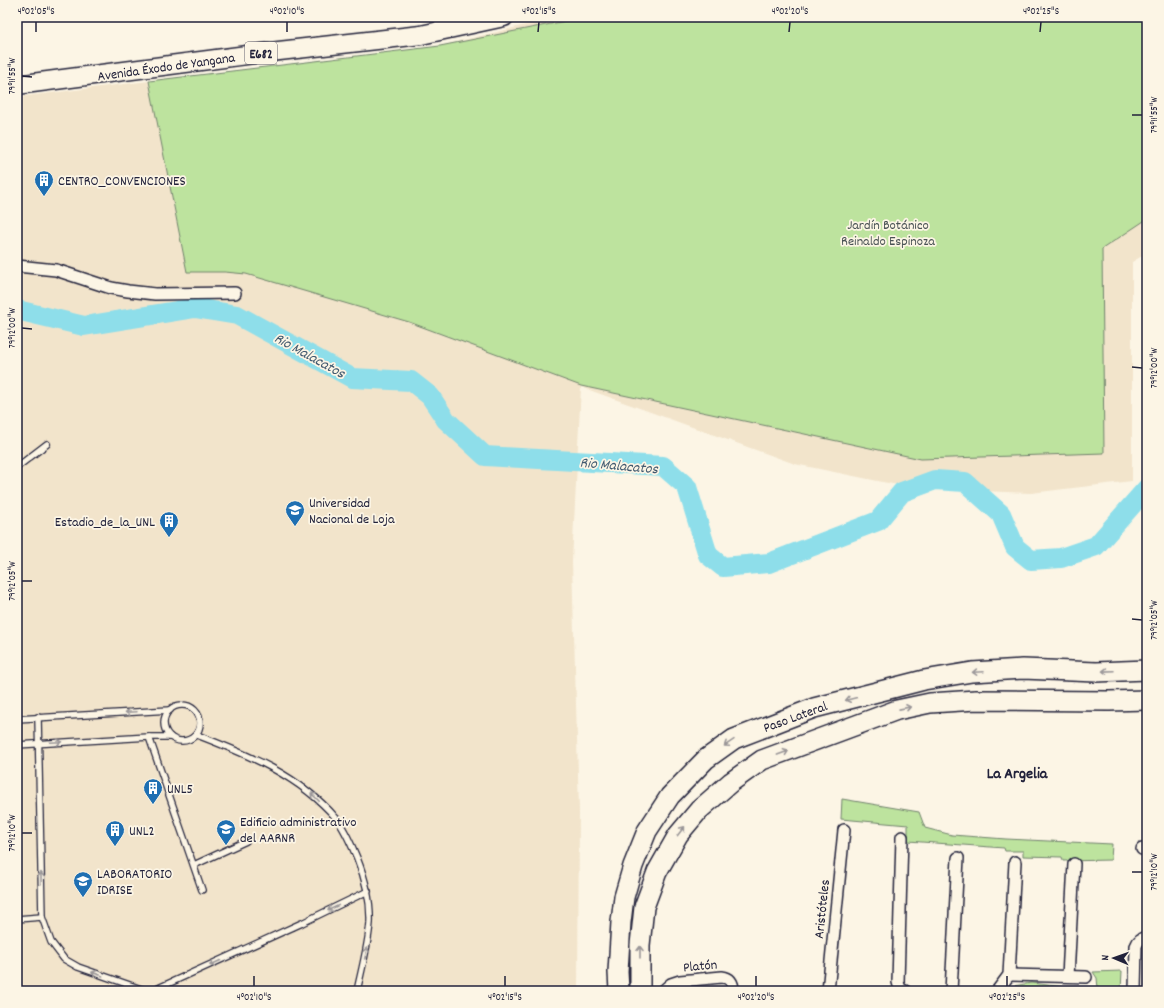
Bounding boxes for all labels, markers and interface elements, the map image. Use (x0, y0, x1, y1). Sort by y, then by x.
text: 4°02'05"S (17, 5, 55, 19)
text: 4°02'10"S (270, 5, 304, 19)
text: 4°02'15"S (522, 5, 556, 19)
text: 4°02'20"S (772, 5, 808, 19)
text: 4°02'25"S (1023, 5, 1059, 19)
road number: E682 (245, 42, 277, 64)
street label: Avenida Éxodo de Yangana (96, 48, 237, 88)
text: 79°11'55"W (6, 57, 20, 94)
text: 79°11'55"W (1148, 96, 1162, 133)
building icon: CENTRO_CONVENCIONES (33, 169, 55, 197)
place label: CENTRO_CONVENCIONES (58, 172, 186, 192)
park label: Jardín Botánico Reinaldo Espinoza (841, 216, 935, 252)
text: 79°12'00"W (6, 308, 20, 348)
water label: Rio Malacatos (270, 328, 349, 386)
text: 79°12'00"W (1148, 348, 1162, 388)
water label: Rio Malacatos (579, 453, 659, 481)
place label: Universidad Nacional de Loja (309, 494, 395, 530)
school or university icon: Universidad Nacional de Loja (284, 499, 306, 527)
building icon: Estadio_de_la_UNL (158, 510, 180, 538)
place label: Estadio_de_la_UNL (55, 513, 155, 533)
text: 79°12'05"W (6, 561, 20, 601)
text: 79°12'05"W (1148, 600, 1162, 640)
one-way arrow (972, 668, 985, 675)
one-way arrow (1102, 668, 1115, 675)
one-way arrow (845, 695, 858, 703)
street label: Paso Lateral (761, 697, 831, 739)
one-way arrow (898, 704, 911, 712)
one-way arrow (125, 709, 138, 716)
one-way arrow (49, 739, 62, 746)
one-way arrow (724, 739, 735, 747)
one-way arrow (776, 748, 788, 756)
district label: La Argelia (987, 763, 1049, 786)
building icon: UNL5 (142, 777, 164, 805)
place label: UNL5 (167, 780, 193, 800)
one-way arrow (310, 792, 320, 802)
place label: Edificio administrativo del AARNR (240, 813, 357, 849)
text: 79°12'10"W (6, 814, 20, 852)
school or university icon: Edificio administrativo del AARNR (215, 818, 237, 846)
building icon: UNL2 (104, 819, 126, 847)
place label: UNL2 (129, 822, 155, 842)
one-way arrow (677, 826, 686, 837)
text: 79°12'10"W (1148, 853, 1162, 891)
place label: LABORATORIO IDRISE (97, 865, 172, 901)
school or university icon: LABORATORIO IDRISE (72, 870, 94, 898)
one-way arrow (37, 872, 45, 885)
street label: Aristóteles (810, 879, 836, 940)
one-way arrow (327, 905, 339, 912)
north arrow (1094, 938, 1134, 978)
one-way arrow (636, 946, 644, 959)
one-way arrow (362, 947, 370, 960)
text: N (1098, 954, 1114, 961)
street label: Platón (682, 956, 718, 978)
one-way arrow (209, 960, 221, 967)
one-way arrow (91, 969, 103, 977)
text: 4°02'10"S (237, 991, 271, 1005)
text: 4°02'15"S (488, 991, 522, 1005)
text: 4°02'20"S (738, 991, 774, 1005)
text: 4°02'25"S (989, 991, 1025, 1005)

